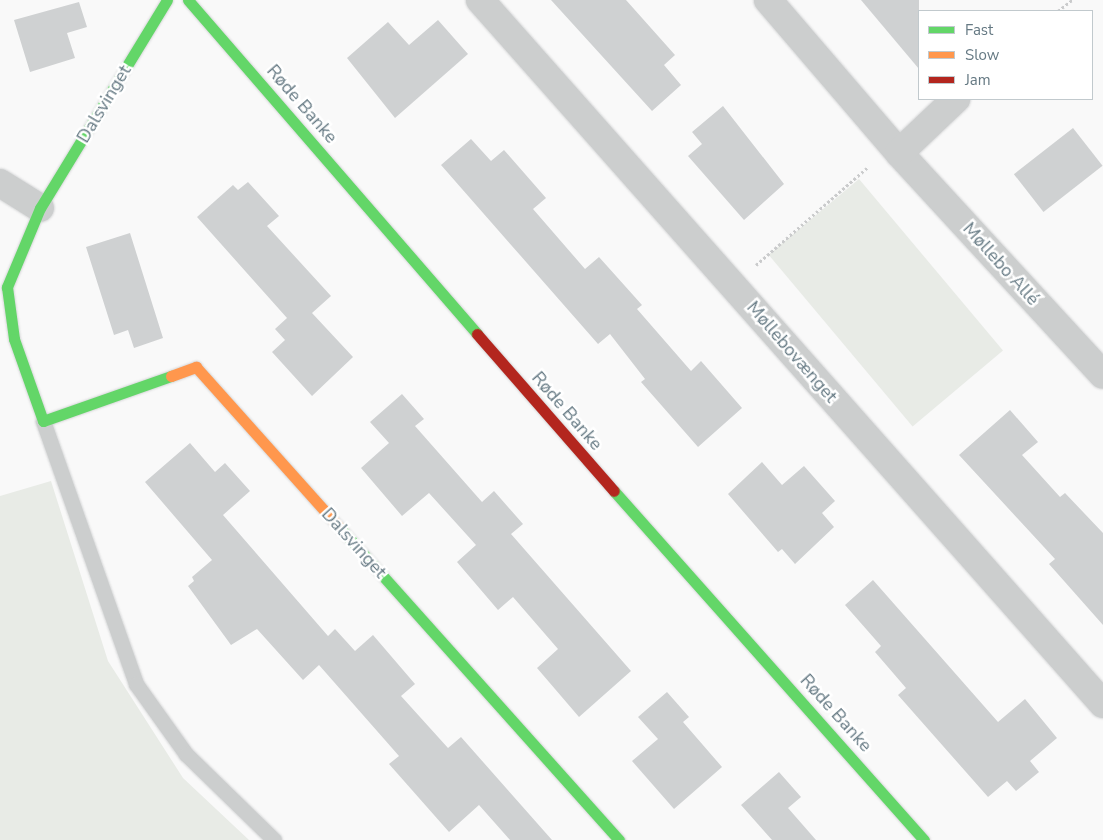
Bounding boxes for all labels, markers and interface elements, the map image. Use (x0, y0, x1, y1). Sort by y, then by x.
legend (918, 10, 1093, 100)
text: Fast (965, 20, 993, 40)
text: Slow (965, 45, 999, 65)
street label: Røde Banke (262, 60, 342, 148)
street label: Dalsvinget (72, 61, 136, 147)
text: Jam (965, 70, 991, 90)
street label: Møllebo Allé (958, 218, 1044, 310)
street label: Møllebovænget (742, 297, 842, 407)
street label: Røde Banke (527, 367, 607, 455)
street label: Dalsvinget (317, 504, 391, 582)
street label: Røde Banke (796, 670, 876, 756)

